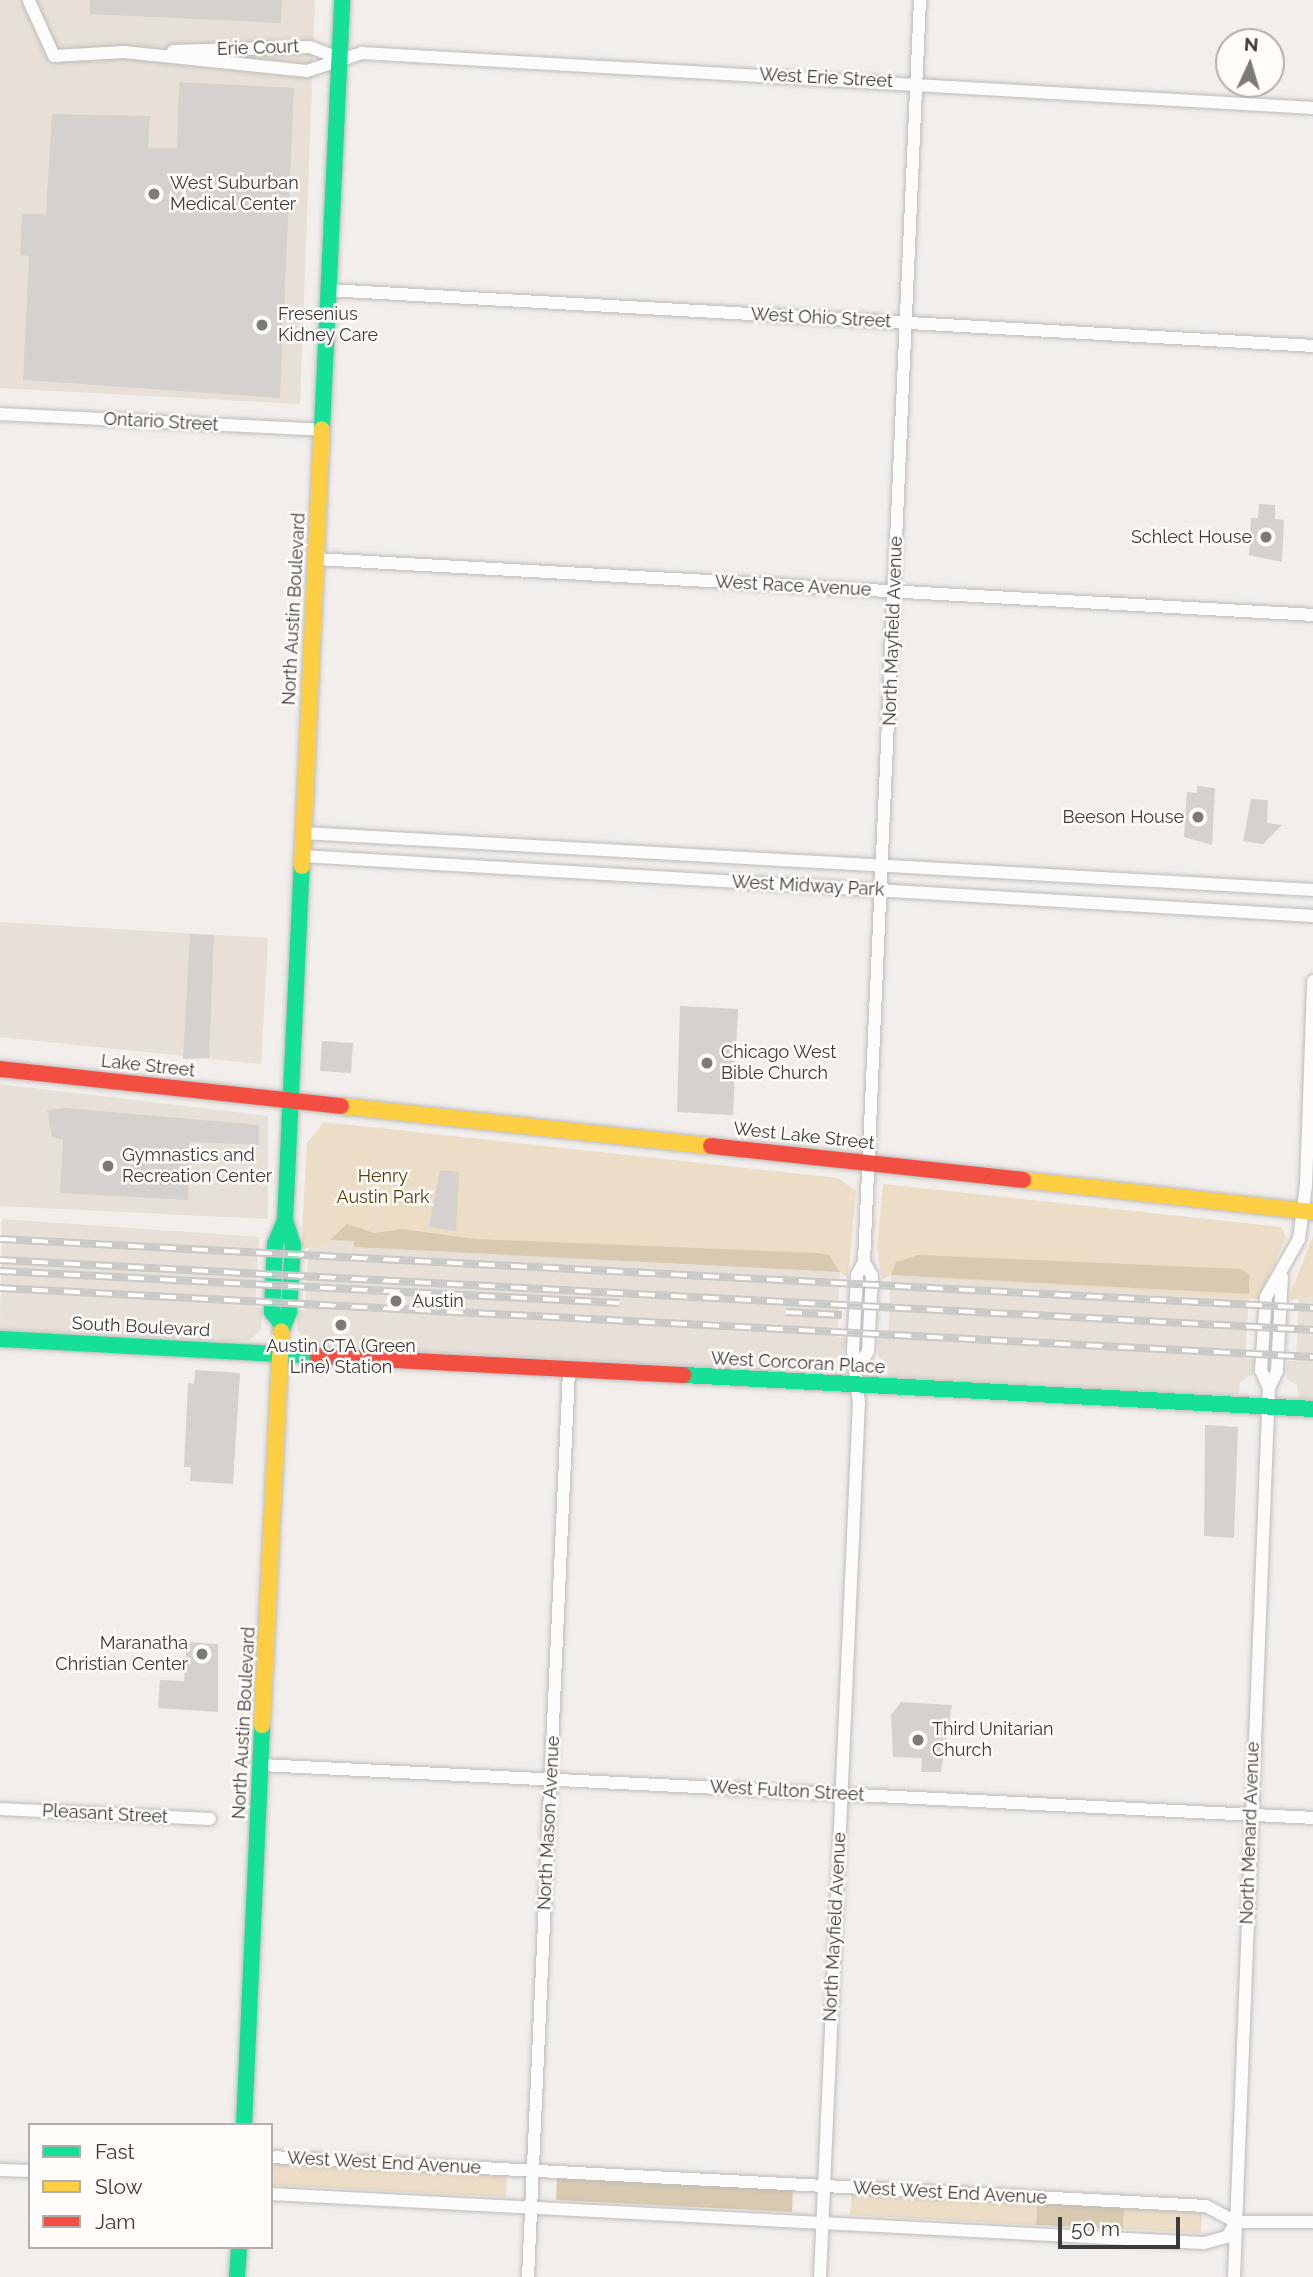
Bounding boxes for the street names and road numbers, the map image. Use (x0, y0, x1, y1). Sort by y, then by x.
street label: Erie Court (216, 36, 300, 60)
street label: West Erie Street (759, 64, 893, 92)
street label: West Ohio Street (750, 304, 892, 332)
street label: Ontario Street (103, 408, 219, 436)
street label: North Austin Boulevard (278, 512, 310, 706)
street label: North Mayfield Avenue (879, 536, 907, 726)
street label: West Race Avenue (714, 571, 872, 601)
street label: West Midway Park (731, 871, 885, 901)
street label: Lake Street (100, 1050, 196, 1082)
street label: West Lake Street (732, 1118, 876, 1154)
street label: South Boulevard (71, 1313, 211, 1341)
street label: West Corcoran Place (710, 1348, 886, 1378)
street label: North Austin Boulevard (228, 1626, 260, 1820)
street label: North Mason Avenue (534, 1735, 564, 1911)
street label: North Menard Avenue (1236, 1741, 1264, 1925)
street label: West Fulton Street (709, 1776, 865, 1806)
street label: Pleasant Street (42, 1800, 168, 1828)
street label: North Mayfield Avenue (819, 1831, 851, 2023)
street label: West West End Avenue (286, 2147, 482, 2179)
street label: West West End Avenue (852, 2177, 1048, 2209)

